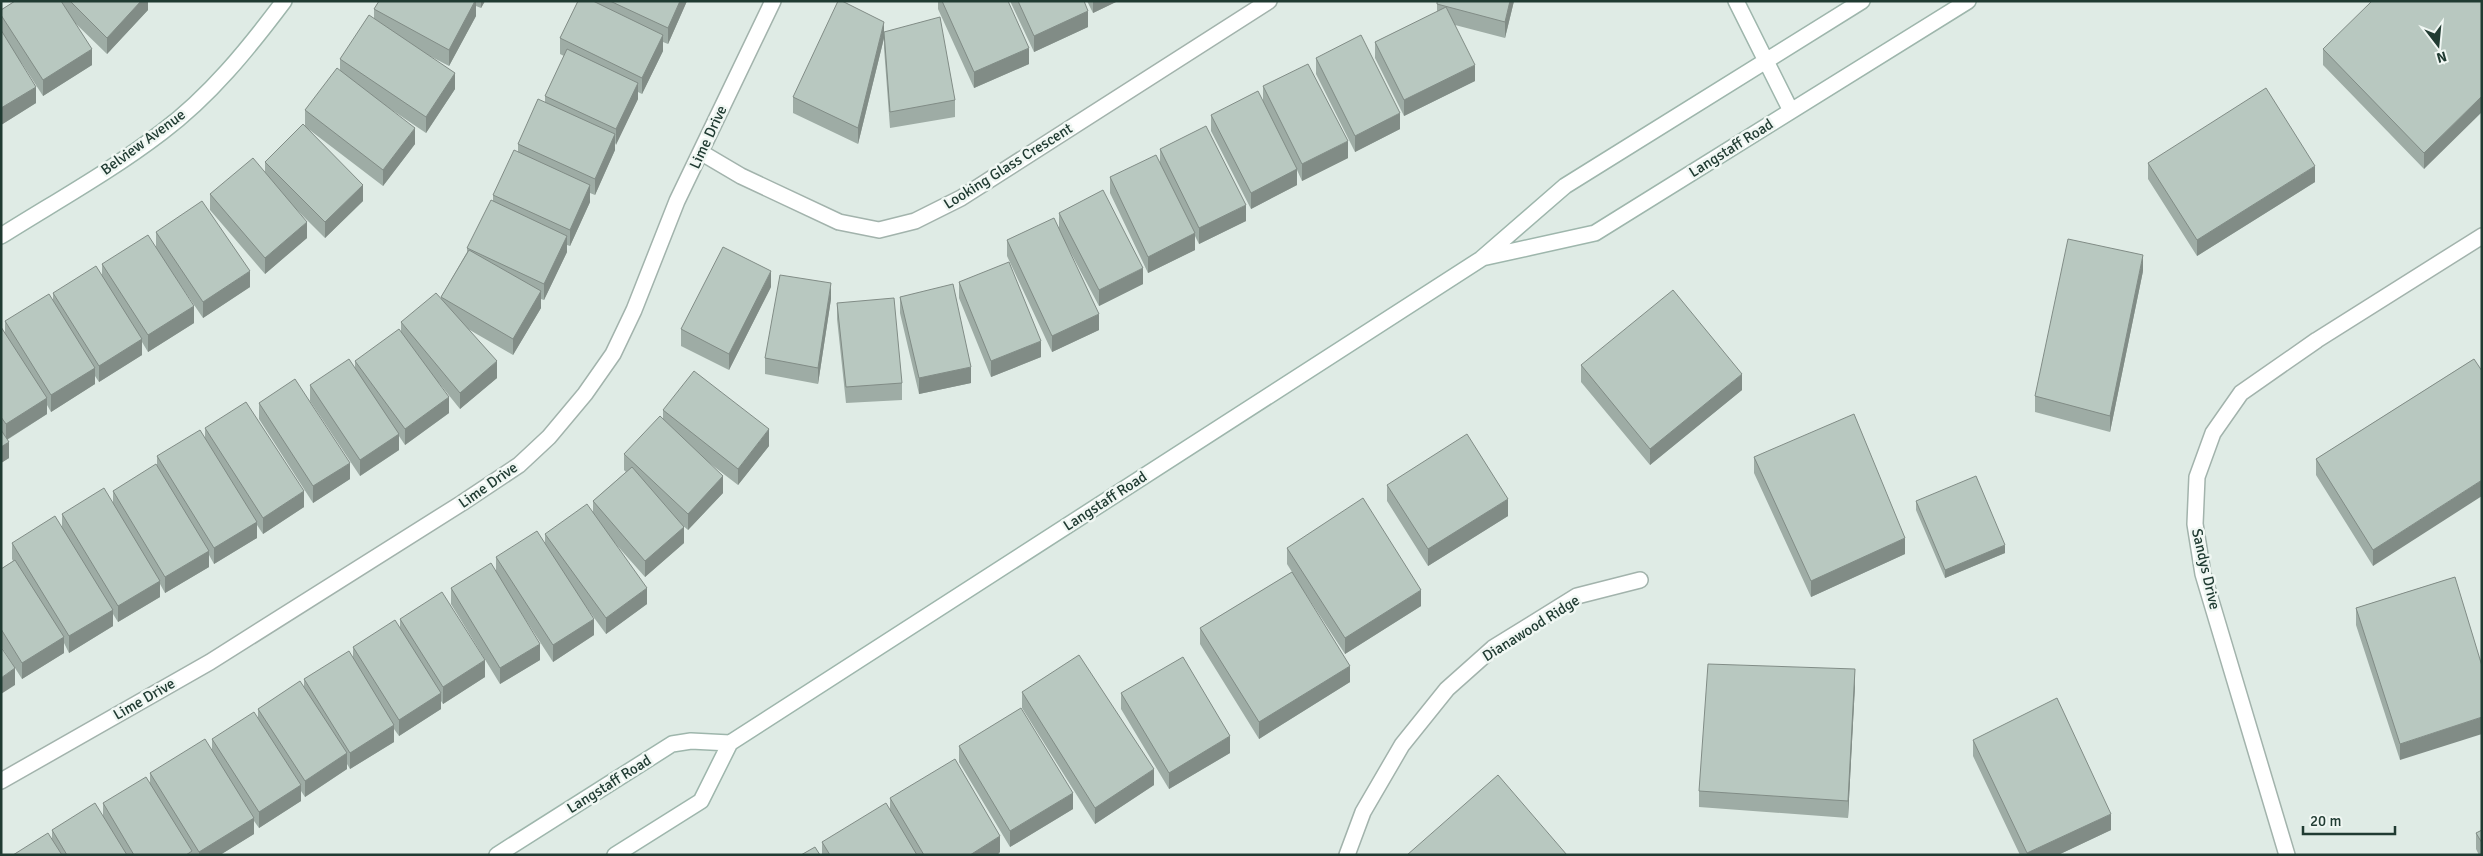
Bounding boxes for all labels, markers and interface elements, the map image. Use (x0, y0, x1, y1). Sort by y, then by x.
north arrow (2413, 20, 2463, 70)
text: N (2434, 48, 2448, 67)
street label: Lime Drive (685, 102, 731, 172)
street label: Belview Avenue (97, 105, 189, 179)
street label: Langstaff Road (1686, 115, 1776, 181)
street label: Looking Glass Crescent (940, 119, 1076, 213)
street label: Lime Drive (455, 458, 521, 512)
street label: Langstaff Road (1060, 467, 1150, 535)
street label: Sandys Drive (2188, 527, 2224, 611)
street label: Dianawood Ridge (1479, 591, 1583, 665)
street label: Lime Drive (110, 674, 178, 724)
street label: Langstaff Road (564, 751, 654, 817)
scale bar (2303, 804, 2396, 836)
text: 20 m (2310, 812, 2341, 830)

